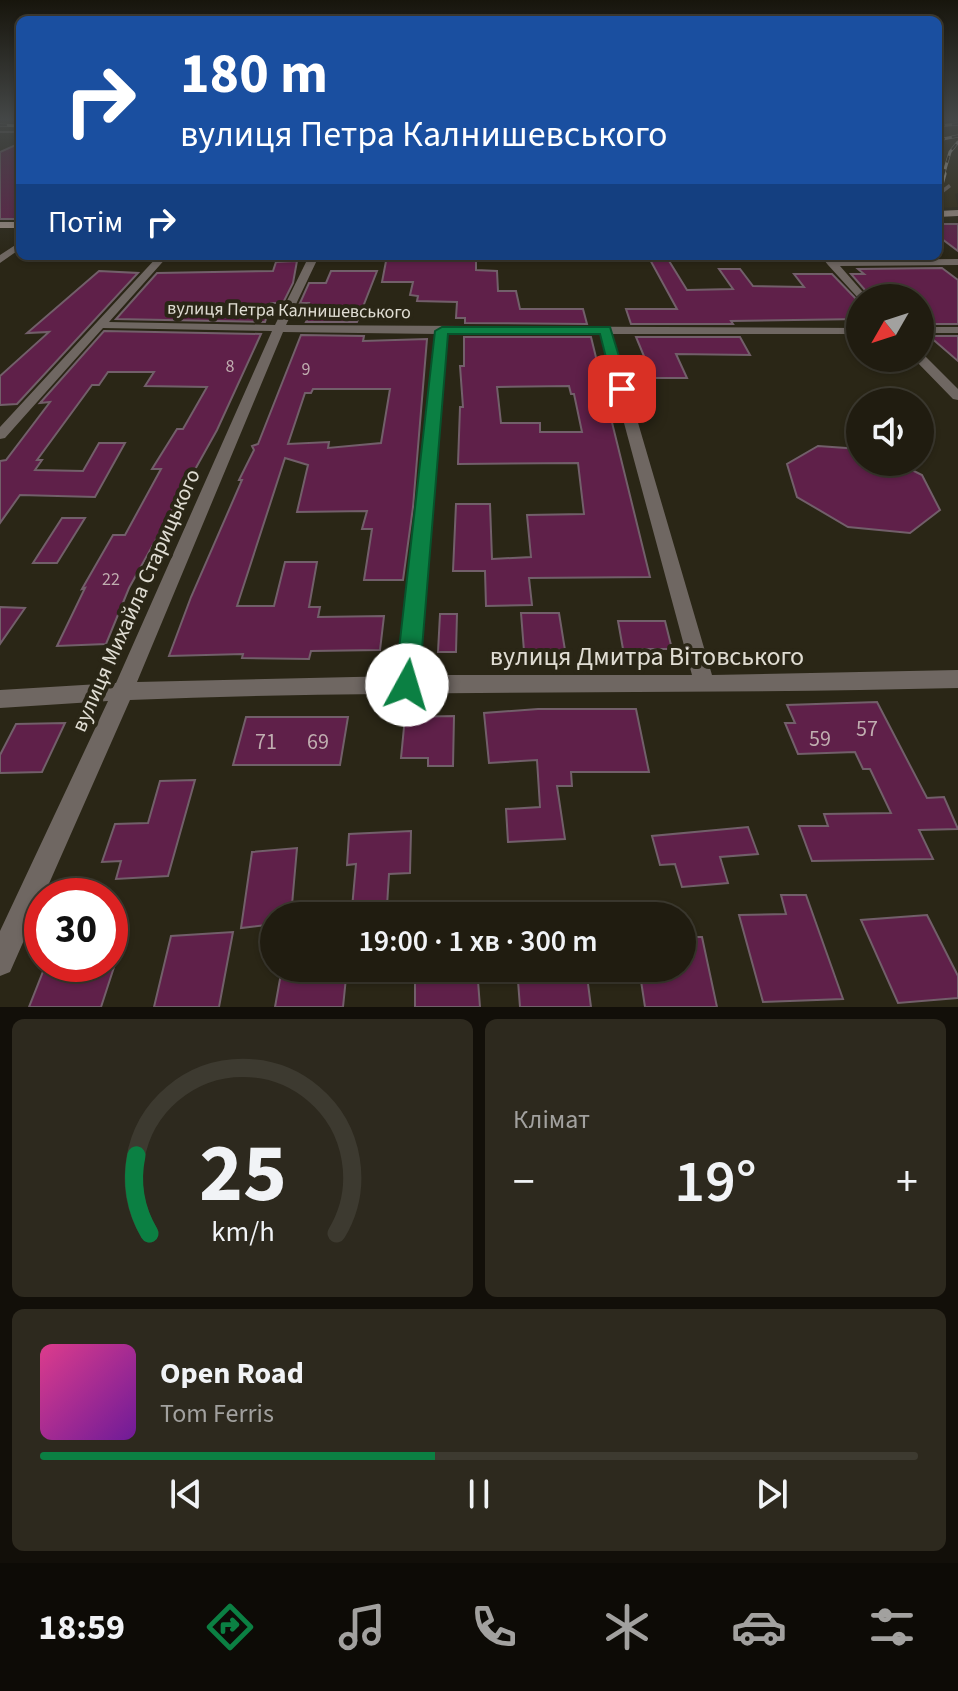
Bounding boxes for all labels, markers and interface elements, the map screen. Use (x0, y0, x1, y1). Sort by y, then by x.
text: 180 m (180, 35, 328, 114)
icon: right (48, 48, 152, 152)
text: вулиця Петра Калнишевського (180, 109, 667, 160)
icon: right (139, 200, 183, 244)
text: Потім (48, 201, 123, 244)
north arrow (846, 284, 934, 372)
map controls (846, 284, 934, 476)
street label: вулиця Петра Калнишевського (167, 296, 411, 325)
house number: 8 (226, 354, 235, 379)
pin (588, 355, 656, 423)
house number: 9 (302, 357, 311, 382)
icon: arrive (600, 367, 644, 411)
button: sound (846, 388, 934, 476)
street label: вулиця Михайла Старицького (63, 464, 208, 737)
house number: 22 (102, 567, 120, 592)
street label: вулиця Дмитра Вітовського (490, 638, 804, 675)
position arrow (365, 643, 449, 727)
house number: 57 (856, 713, 878, 745)
house number: 59 (809, 723, 831, 755)
house number: 71 (255, 726, 277, 758)
house number: 69 (307, 726, 329, 758)
speed limit sign: 30 (24, 878, 128, 982)
text: 19:00 · 1 хв · 300 m (358, 920, 598, 963)
text: Клімат (513, 1101, 590, 1138)
text: 25 (199, 1115, 286, 1233)
text: 19° (674, 1140, 757, 1225)
text: − (513, 1151, 535, 1214)
text: + (896, 1151, 918, 1214)
text: km/h (211, 1212, 274, 1252)
text: Open Road (160, 1352, 304, 1395)
text: Tom Ferris (160, 1395, 274, 1432)
icon: previous (164, 1472, 208, 1516)
icon: pause (457, 1472, 501, 1516)
icon: next (750, 1472, 794, 1516)
icon: directions (202, 1599, 258, 1655)
icon: music (334, 1599, 390, 1655)
icon: phone (466, 1599, 522, 1655)
icon: climate (599, 1599, 655, 1655)
icon: car (731, 1599, 787, 1655)
icon: filters (864, 1599, 920, 1655)
text: 18:59 (38, 1602, 125, 1653)

